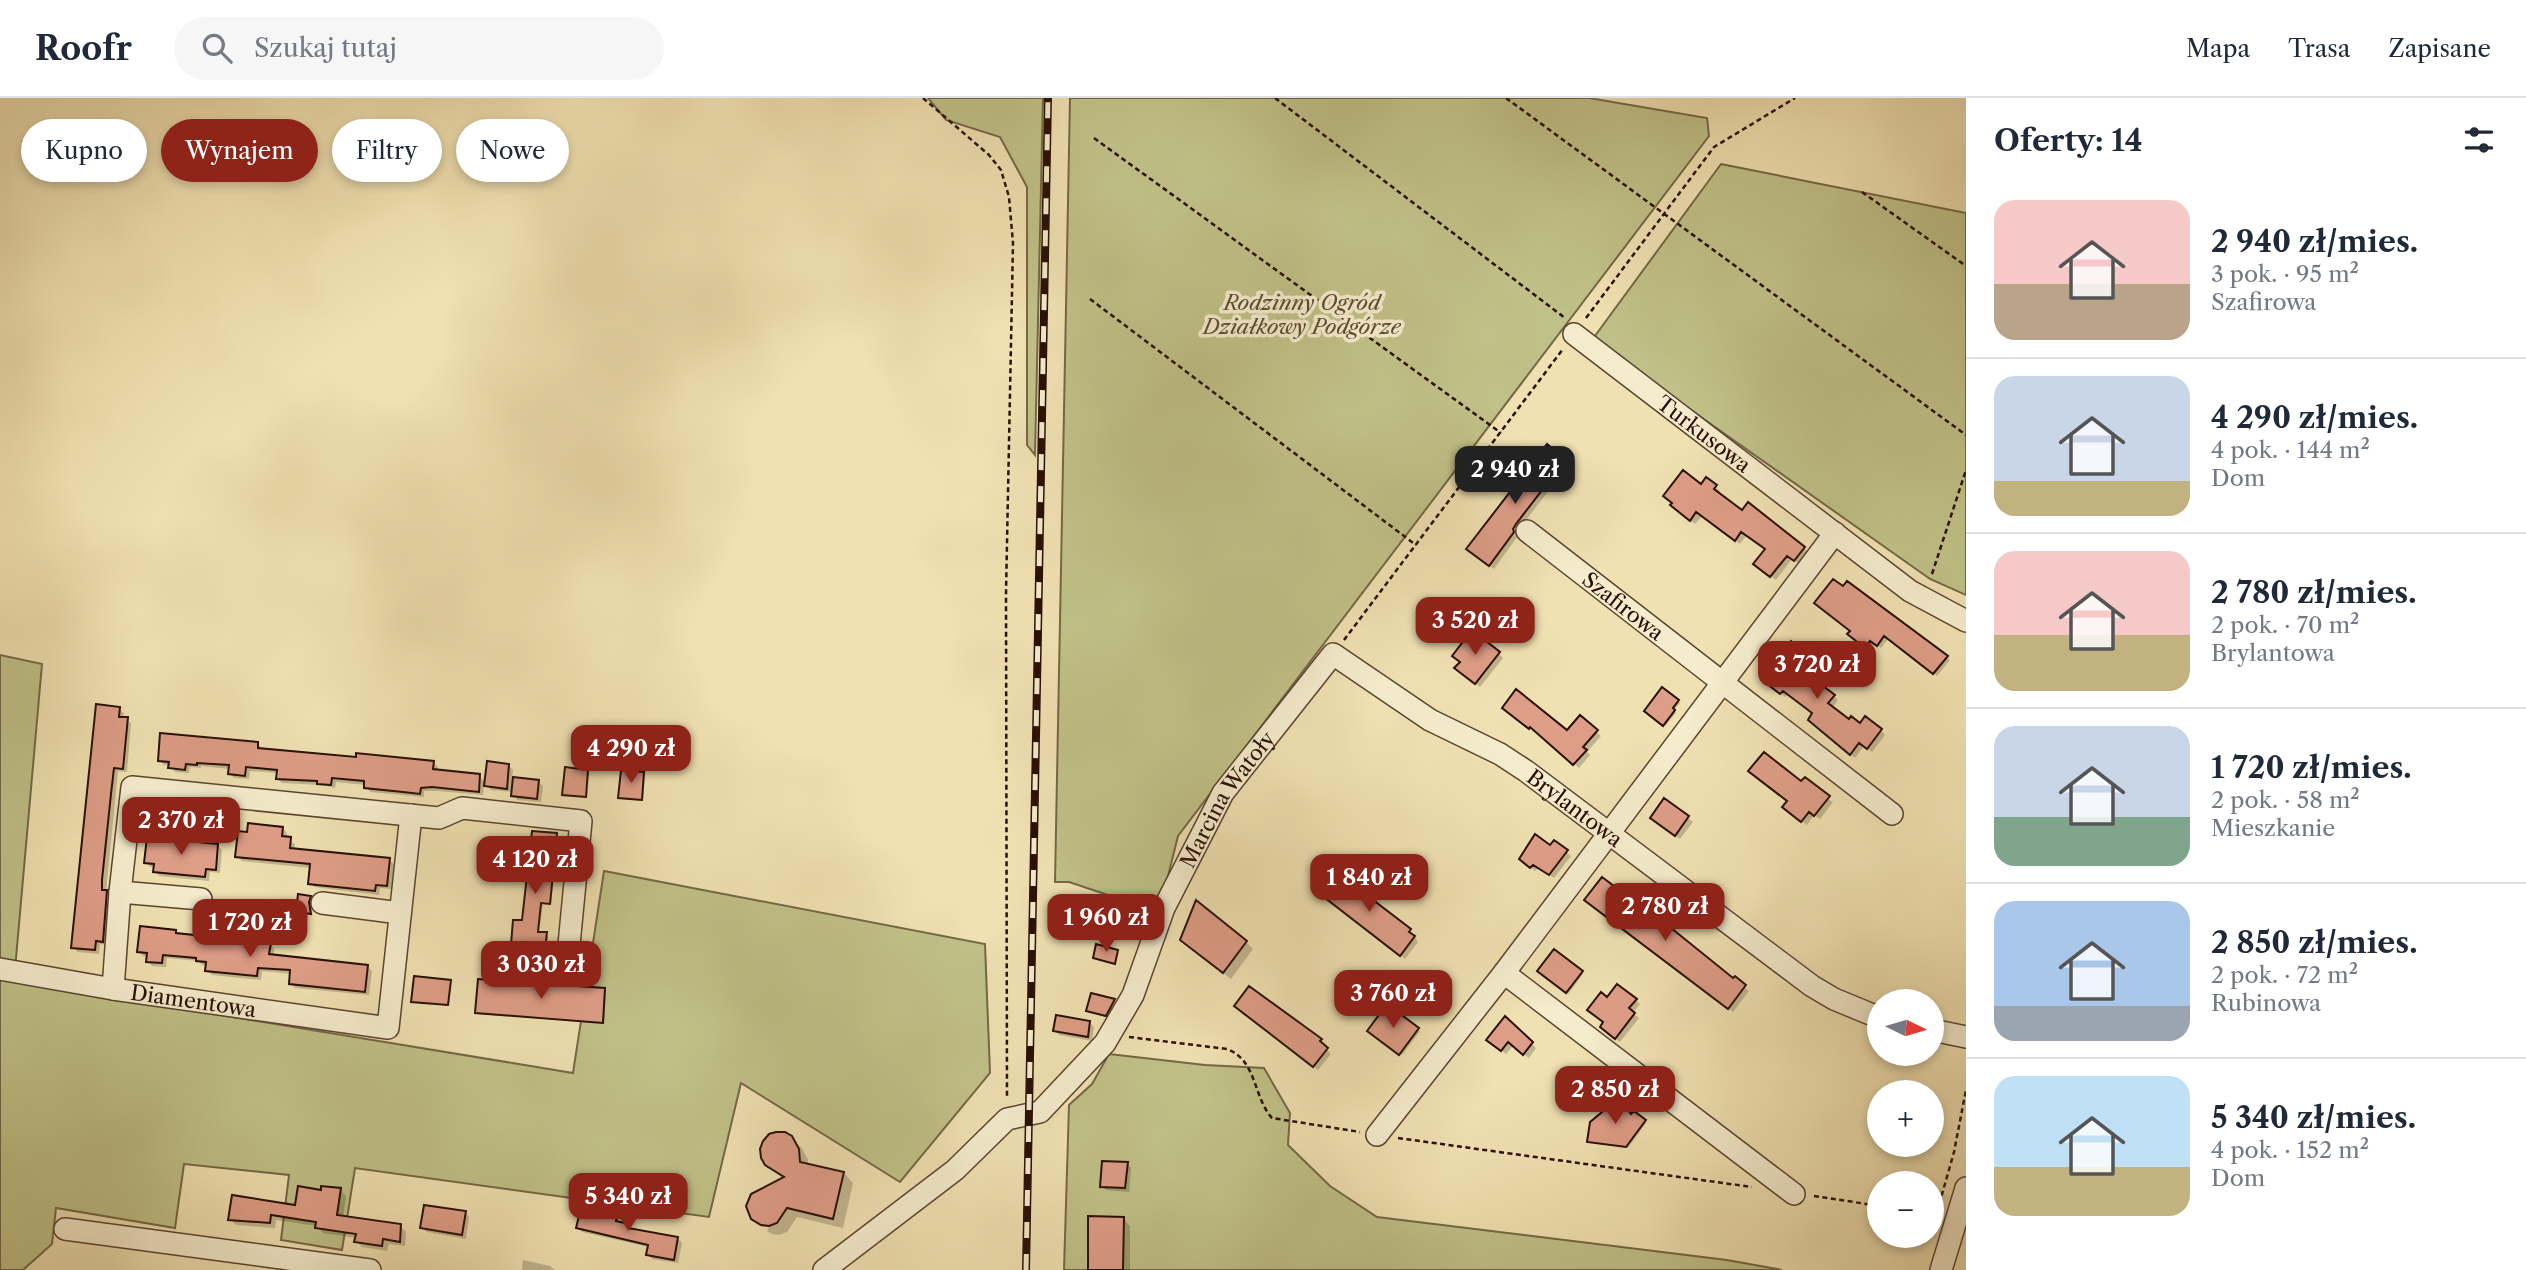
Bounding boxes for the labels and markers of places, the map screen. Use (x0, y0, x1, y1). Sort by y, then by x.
pin: 2 940 zł (1443, 446, 1587, 506)
pin: 3 520 zł (1403, 598, 1547, 657)
pin: 3 720 zł (1745, 642, 1889, 701)
pin: 4 290 zł (559, 726, 703, 785)
pin: 2 370 zł (109, 798, 253, 857)
pin: 4 120 zł (463, 836, 607, 896)
pin: 1 840 zł (1297, 854, 1441, 914)
pin: 2 780 zł (1593, 884, 1737, 943)
pin: 1 960 zł (1034, 894, 1178, 954)
pin: 1 720 zł (178, 900, 322, 959)
pin: 3 030 zł (469, 942, 613, 1001)
pin: 3 760 zł (1321, 970, 1465, 1030)
pin: 2 850 zł (1543, 1066, 1687, 1126)
pin: 5 340 zł (556, 1174, 700, 1233)

